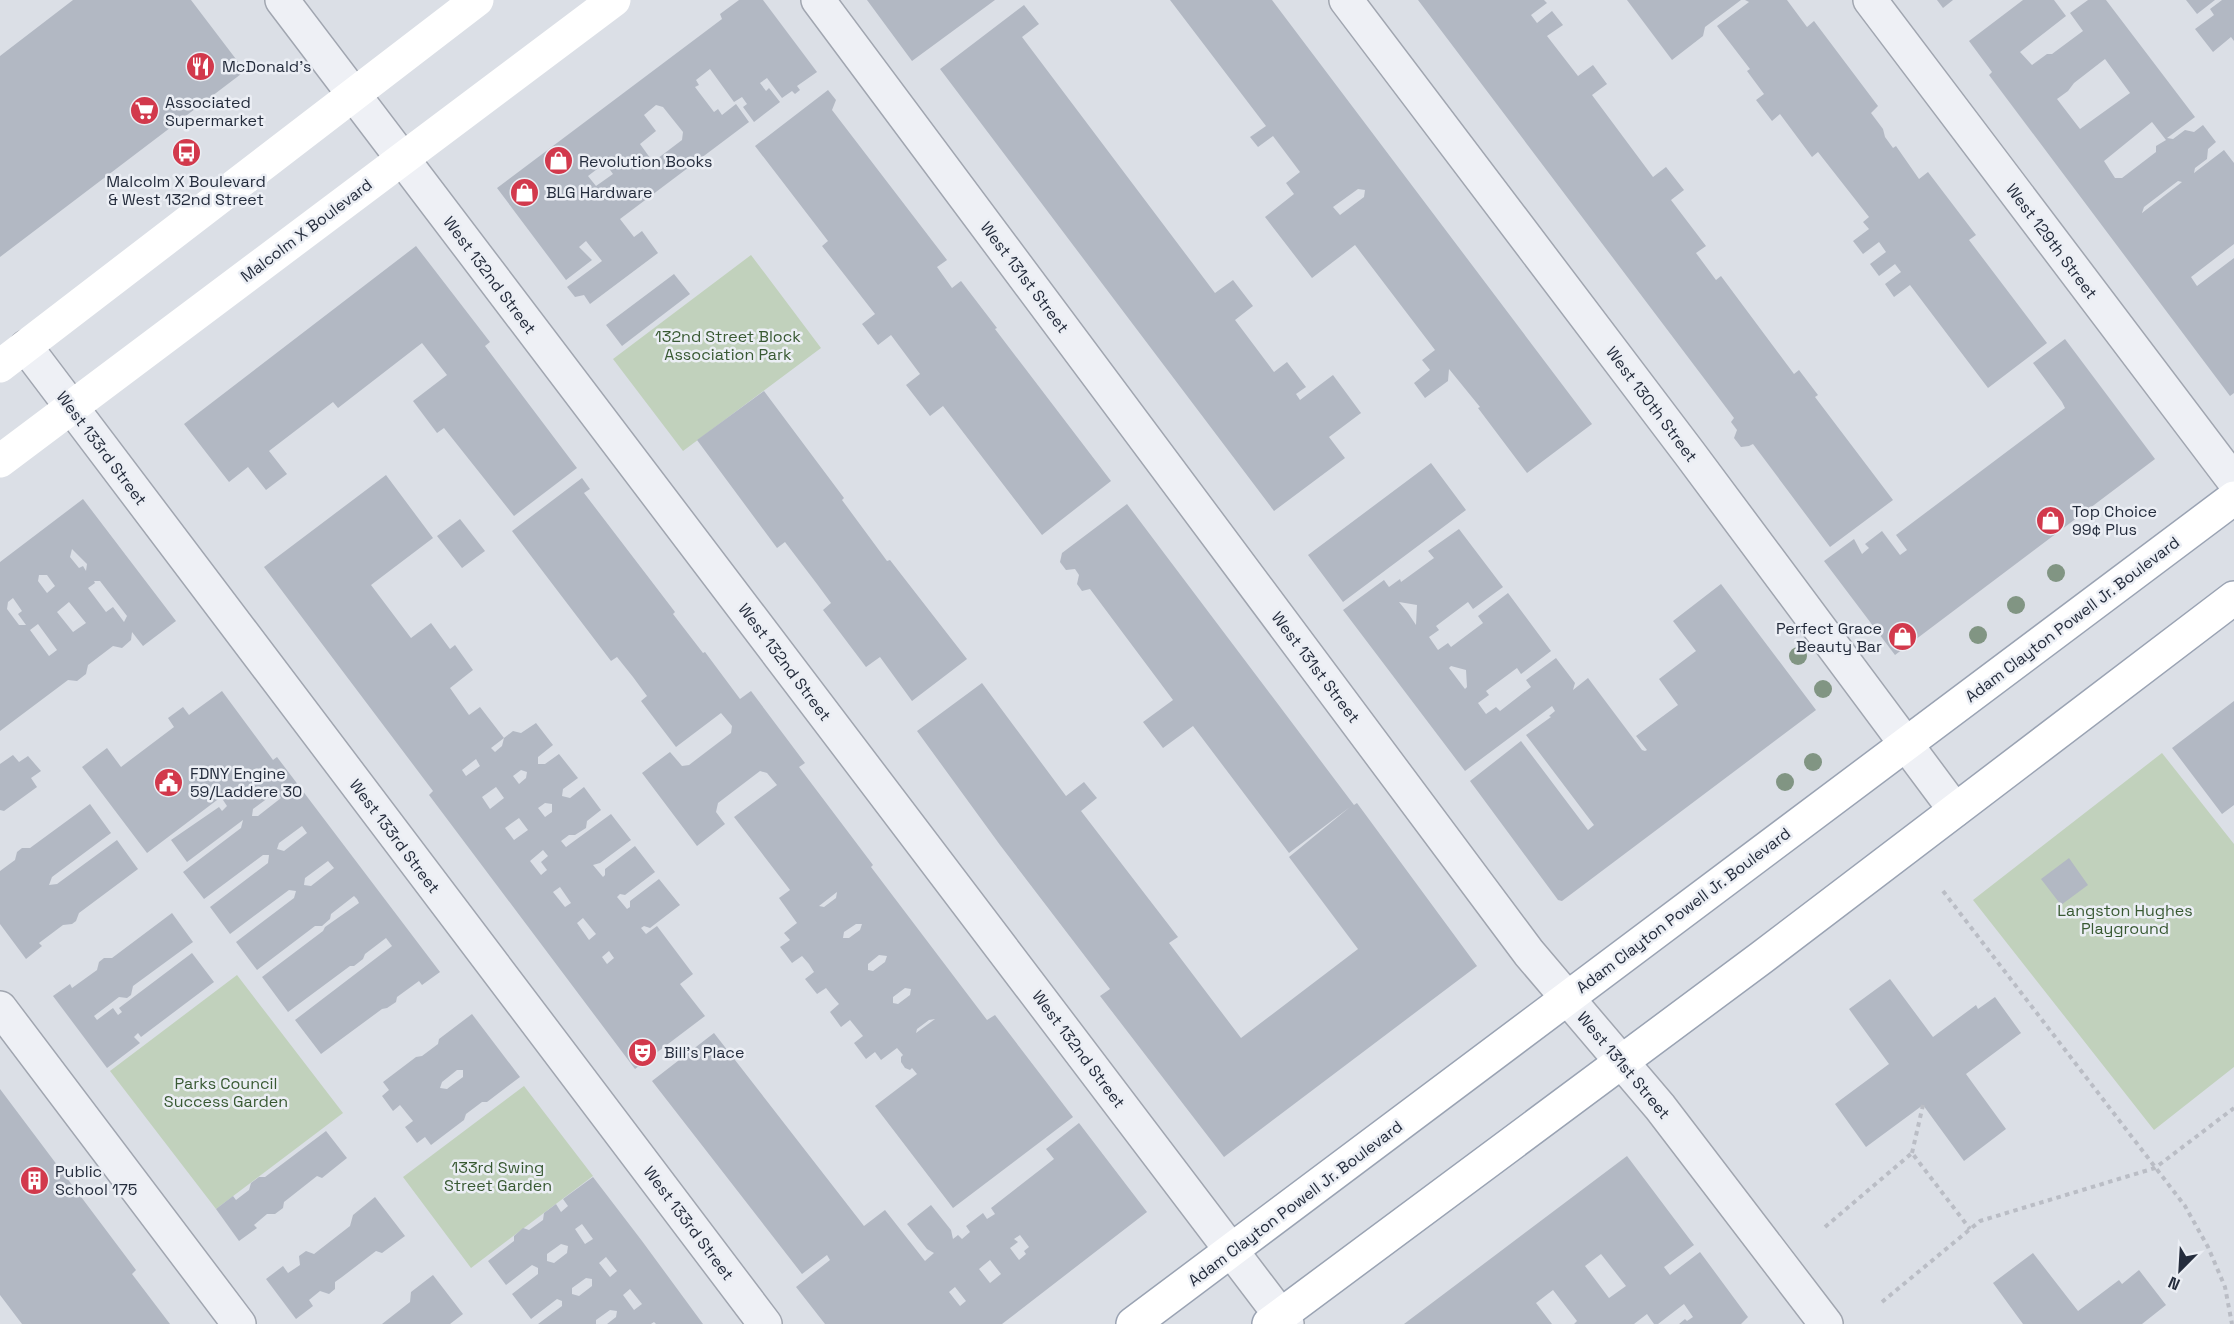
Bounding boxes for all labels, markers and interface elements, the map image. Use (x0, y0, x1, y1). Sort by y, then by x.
restaurant icon: McDonald's (185, 50, 217, 82)
place label: McDonald's (222, 56, 312, 77)
place label: Associated Supermarket (165, 92, 264, 131)
supermarket icon: Associated Supermarket (128, 95, 160, 127)
bus stop icon: Malcolm X Boulevard & West 132nd Street (170, 137, 202, 169)
shop icon: Revolution Books (542, 145, 574, 177)
place label: Revolution Books (579, 151, 712, 172)
place label: Malcolm X Boulevard & West 132nd Street (106, 171, 266, 210)
street label: Malcolm X Boulevard (236, 174, 376, 287)
shop icon: BLG Hardware (509, 176, 541, 208)
street label: West 129th Street (2001, 179, 2102, 303)
place label: BLG Hardware (546, 182, 653, 203)
street label: West 132nd Street (438, 212, 541, 338)
street label: West 131st Street (976, 217, 1073, 337)
park label: 132nd Street Block Association Park (655, 326, 801, 365)
street label: West 130th Street (1601, 342, 1702, 466)
street label: West 133rd Street (52, 387, 152, 510)
place label: Top Choice 99¢ Plus (2072, 501, 2157, 540)
shop icon: Top Choice 99¢ Plus (2035, 504, 2067, 536)
street label: Adam Clayton Powell Jr. Boulevard (1961, 532, 2184, 707)
street label: West 132nd Street (733, 599, 836, 725)
street label: West 131st Street (1267, 607, 1364, 727)
place label: Perfect Grace Beauty Bar (1776, 618, 1882, 657)
shop icon: Perfect Grace Beauty Bar (1887, 621, 1919, 653)
place label: FDNY Engine 59/Laddere 30 (190, 763, 302, 802)
public building icon: FDNY Engine 59/Laddere 30 (153, 766, 185, 798)
street label: West 133rd Street (345, 775, 445, 898)
street label: Adam Clayton Powell Jr. Boulevard (1572, 823, 1795, 998)
park label: Langston Hughes Playground (2057, 900, 2193, 939)
street label: West 132nd Street (1027, 986, 1130, 1112)
street label: West 131st Street (1572, 1007, 1675, 1124)
theatre icon: Bill's Place (627, 1036, 659, 1068)
place label: Bill's Place (664, 1042, 744, 1063)
park label: Parks Council Success Garden (164, 1073, 288, 1112)
street label: Adam Clayton Powell Jr. Boulevard (1184, 1116, 1407, 1291)
park label: 133rd Swing Street Garden (444, 1157, 552, 1196)
place label: Public School 175 (55, 1161, 137, 1200)
street label: West 133rd Street (639, 1162, 739, 1285)
building icon: Public School 175 (18, 1164, 50, 1196)
north arrow (2150, 1240, 2210, 1300)
text: N (2165, 1271, 2183, 1295)

